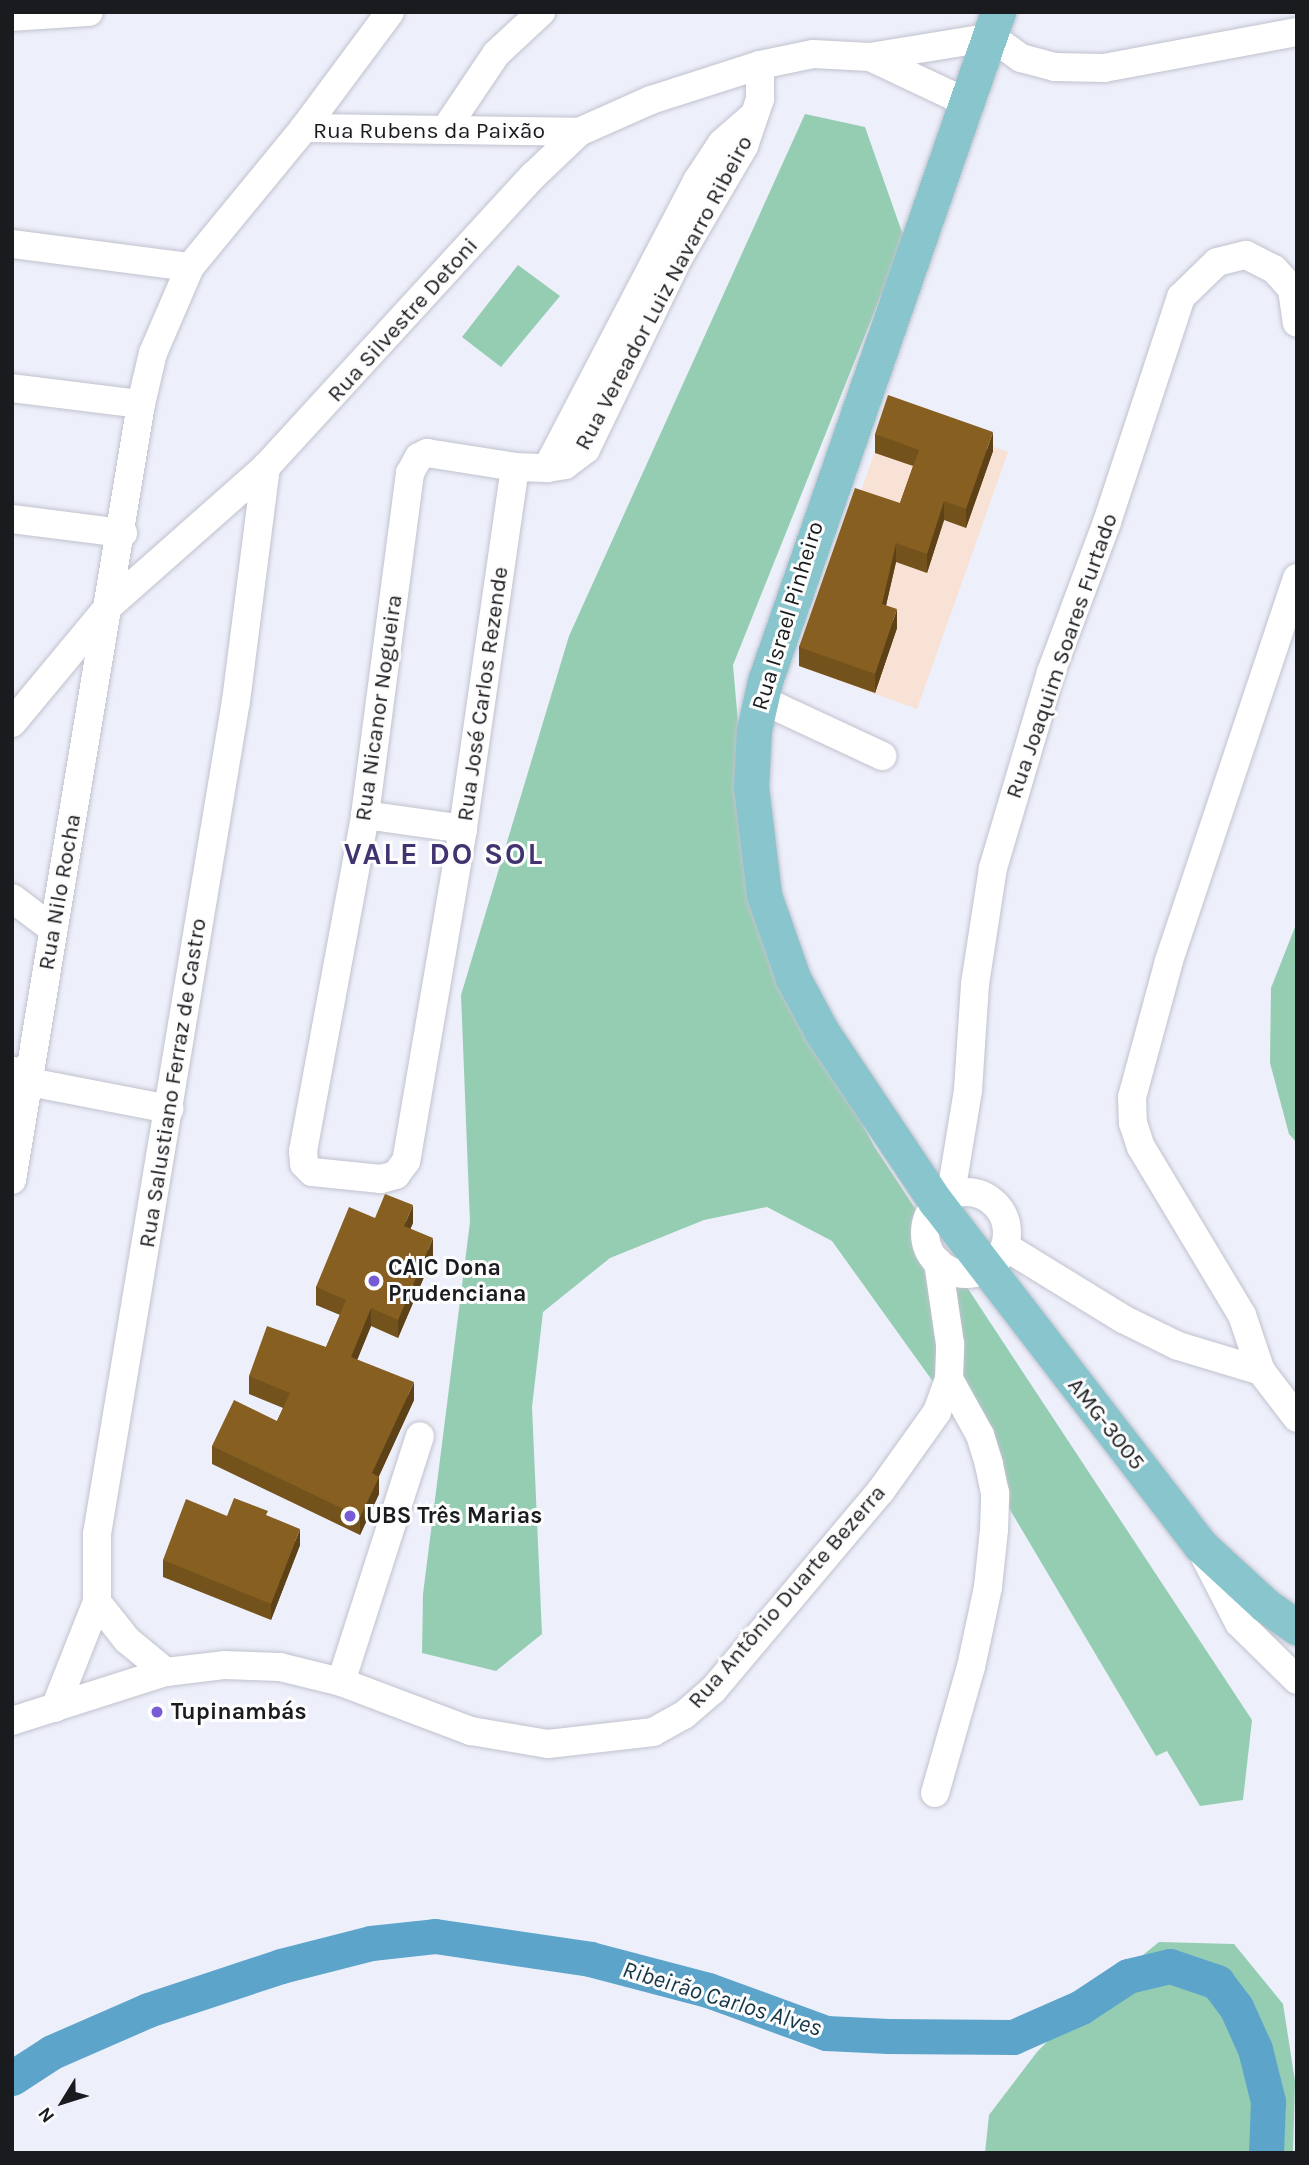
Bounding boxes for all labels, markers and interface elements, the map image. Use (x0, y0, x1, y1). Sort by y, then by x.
street label: Rua Rubens da Paixão (313, 117, 545, 145)
street label: Rua Vereador Luiz Navarro Ribeiro (569, 131, 759, 455)
street label: Rua Silvestre Detoni (322, 232, 484, 408)
street label: Rua Joaquim Soares Furtado (1000, 510, 1124, 802)
street label: Rua Israel Pinheiro (746, 518, 830, 714)
street label: Rua José Carlos Rezende (451, 565, 515, 823)
street label: Rua Nicanor Nogueira (349, 593, 409, 823)
street label: Rua Nilo Rocha (33, 812, 87, 972)
district label: VALE DO SOL (345, 836, 543, 872)
street label: Rua Salustiano Ferraz de Castro (133, 916, 213, 1250)
place label: CAIC Dona Prudenciana (388, 1254, 526, 1308)
marker: CAIC Dona Prudenciana (366, 1273, 382, 1289)
street label: AMG-3005 (1061, 1372, 1151, 1476)
street label: Rua Antônio Duarte Bezerra (682, 1480, 892, 1714)
place label: UBS Três Marias (366, 1502, 542, 1530)
marker: UBS Três Marias (340, 1506, 360, 1526)
place label: Tupinambás (171, 1698, 307, 1726)
marker: Tupinambás (149, 1704, 165, 1720)
water label: Ribeirão Carlos Alves (619, 1955, 825, 2043)
north arrow (28, 2067, 98, 2137)
text: N (34, 2103, 59, 2127)

